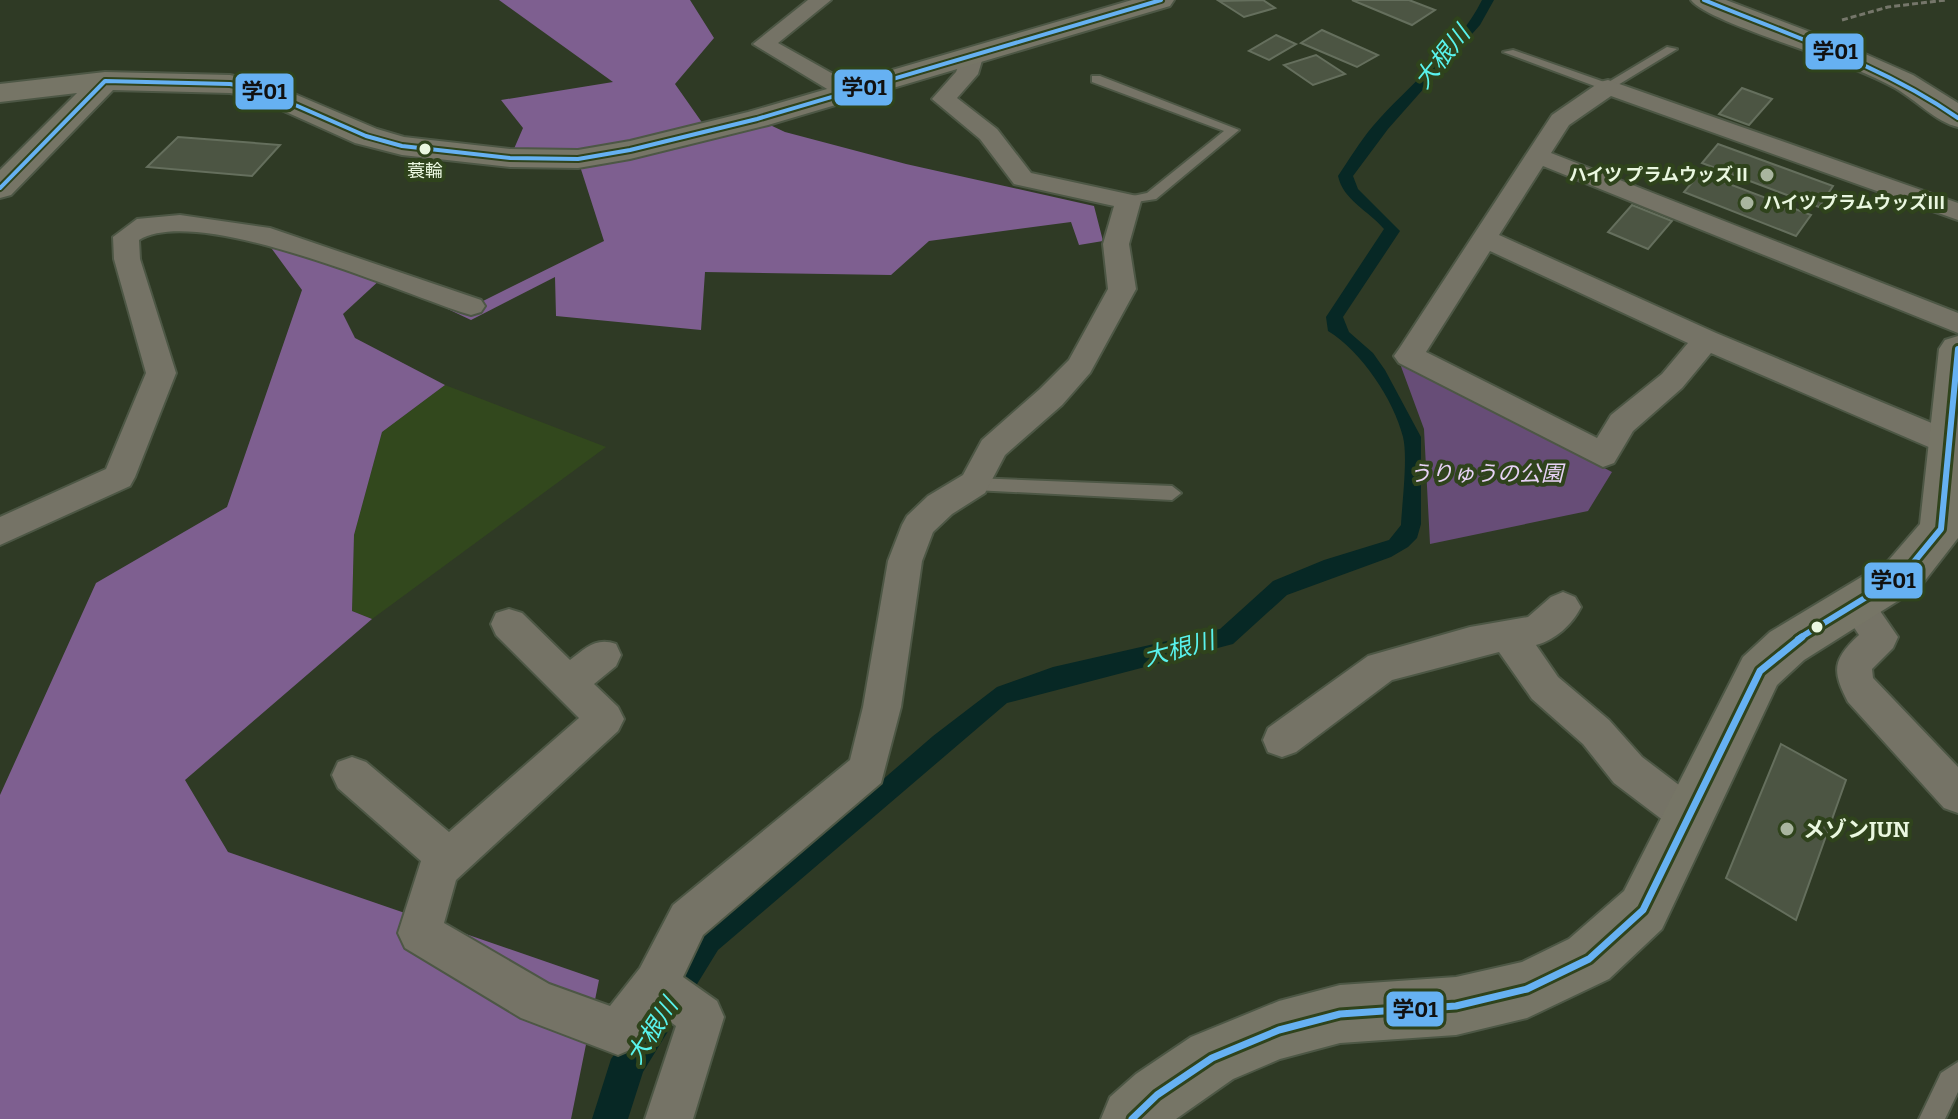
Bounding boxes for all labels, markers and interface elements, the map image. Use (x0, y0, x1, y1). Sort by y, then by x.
water label: 大根川 (1408, 18, 1477, 94)
line badge: 学01 (1804, 32, 1865, 71)
text: 学01 (1812, 38, 1858, 65)
line badge: 学01 (833, 68, 894, 107)
line badge: 学01 (234, 72, 295, 111)
text: 学01 (841, 74, 887, 101)
text: 学01 (241, 78, 287, 105)
marker: 蓑輪 (417, 141, 433, 157)
place label: 蓑輪 (407, 160, 443, 182)
place label: ハイツ プラムウッズⅡ (1569, 164, 1751, 186)
marker: ハイツ プラムウッズⅡ (1758, 166, 1776, 184)
place label: ハイツ プラムウッズⅢ (1763, 192, 1945, 214)
marker: ハイツ プラムウッズⅢ (1738, 194, 1756, 212)
park label: うりゅうの公園 (1409, 460, 1566, 487)
line badge: 学01 (1863, 561, 1924, 600)
text: 学01 (1870, 567, 1916, 594)
unlabelled marker (1809, 619, 1825, 635)
water label: 大根川 (1141, 625, 1220, 672)
place label: メゾンJUN (1803, 816, 1910, 843)
marker: メゾンJUN (1778, 820, 1796, 838)
line badge: 学01 (1385, 990, 1445, 1028)
water label: 大根川 (621, 991, 685, 1069)
text: 学01 (1392, 996, 1438, 1023)

